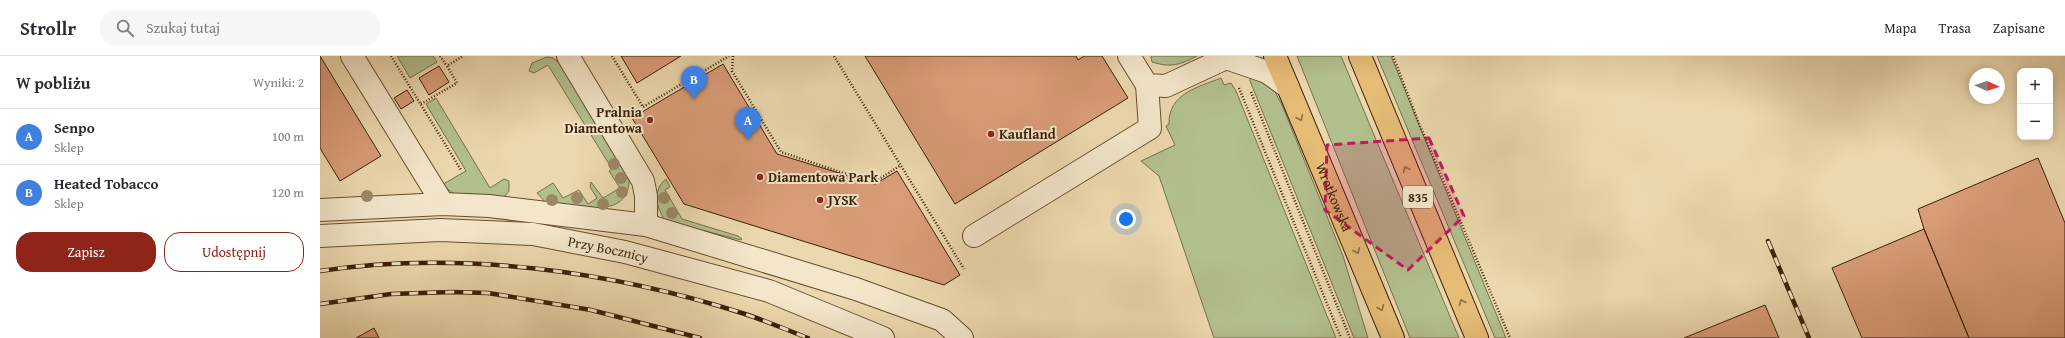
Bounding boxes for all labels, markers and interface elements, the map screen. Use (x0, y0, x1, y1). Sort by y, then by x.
search box (100, 10, 380, 46)
text: Strollr (20, 14, 76, 42)
icon: search (114, 17, 136, 39)
text: Szukaj tutaj (146, 17, 220, 38)
text: Mapa (1884, 18, 1917, 38)
text: Trasa (1939, 18, 1971, 38)
text: Zapisane (1993, 18, 2045, 38)
pin: B (681, 66, 707, 99)
north arrow (1969, 68, 2005, 104)
map controls (2017, 68, 2053, 140)
button: + (2017, 68, 2053, 104)
text: W pobliżu (16, 70, 91, 95)
text: Wyniki: 2 (253, 73, 304, 92)
place label: Pralnia Diamentowa (565, 102, 643, 138)
button: − (2017, 104, 2053, 140)
pin: A (735, 107, 761, 140)
marker: Pralnia Diamentowa (645, 115, 655, 125)
one-way arrow (1296, 115, 1304, 122)
text: Senpo (54, 117, 95, 138)
place label: Kaufland (999, 124, 1056, 144)
text: A (25, 127, 33, 146)
text: 100 m (272, 127, 304, 146)
marker: Kaufland (986, 129, 996, 139)
text: Sklep (54, 138, 84, 157)
street label: Wrotkowska (1311, 160, 1357, 235)
one-way arrow (1403, 166, 1411, 173)
place label: Diamentowa Park (768, 167, 879, 187)
marker: Diamentowa Park (755, 172, 765, 182)
text: Heated Tobacco (54, 173, 158, 194)
text: B (25, 183, 33, 202)
text: 120 m (272, 183, 304, 202)
road number: 835 (1403, 186, 1433, 208)
place label: JYSK (826, 190, 858, 210)
text: Sklep (54, 194, 84, 213)
marker: JYSK (815, 195, 825, 205)
your location (1116, 209, 1136, 229)
street label: Przy Bocznicy (566, 231, 651, 268)
button: Zapisz (16, 232, 156, 272)
button: Udostępnij (164, 232, 304, 272)
one-way arrow (1352, 246, 1360, 254)
one-way arrow (1458, 299, 1466, 306)
one-way arrow (1376, 304, 1384, 312)

